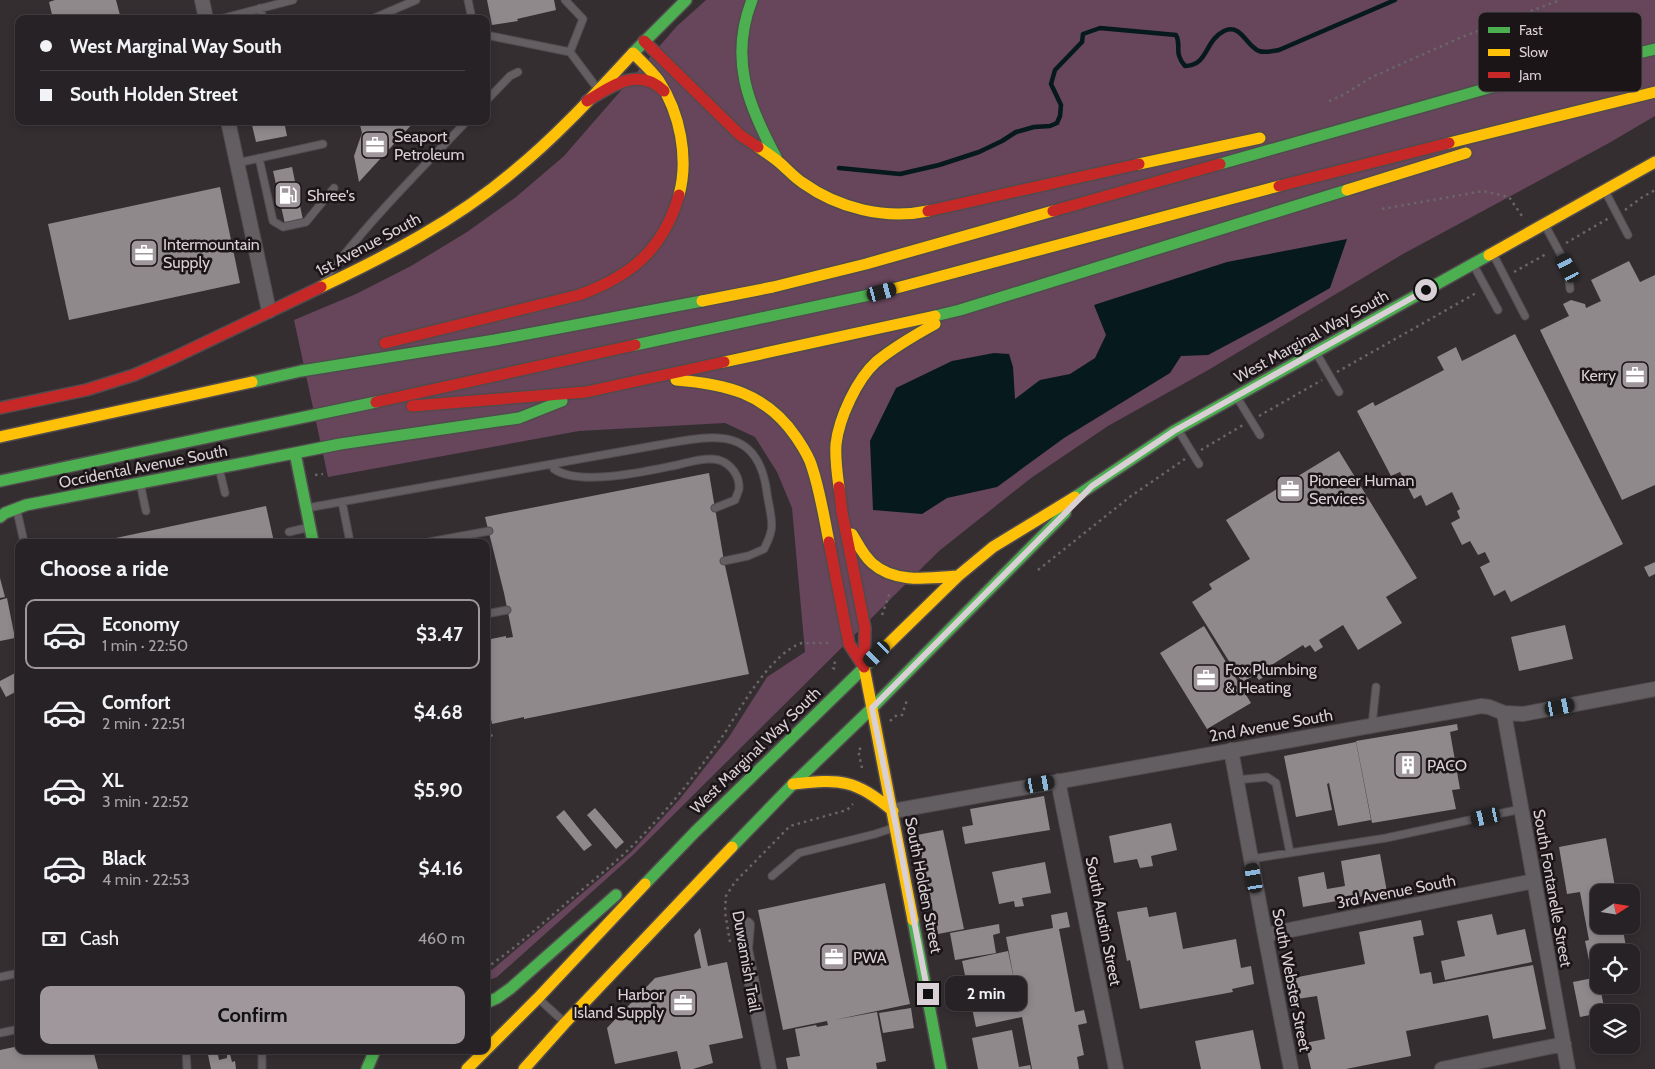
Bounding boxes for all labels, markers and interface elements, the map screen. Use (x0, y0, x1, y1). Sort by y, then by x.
legend (1478, 12, 1642, 92)
text: Fast (1519, 21, 1543, 39)
text: West Marginal Way South (70, 35, 282, 58)
text: Slow (1519, 43, 1548, 61)
text: Jam (1518, 66, 1541, 84)
text: South Holden Street (70, 83, 238, 106)
place label: Seaport Petroleum (394, 127, 464, 164)
office icon: Seaport Petroleum (360, 130, 390, 160)
fuel station icon: Shree's (273, 180, 303, 210)
place label: Shree's (307, 186, 355, 205)
street label: 1st Avenue South (313, 209, 424, 280)
place label: Intermountain Supply (163, 235, 260, 272)
office icon: Intermountain Supply (129, 238, 159, 268)
car (1554, 251, 1581, 285)
route start (1415, 279, 1437, 301)
car (865, 281, 898, 303)
street label: West Marginal Way South (1231, 286, 1392, 387)
office icon: Kerry (1620, 360, 1650, 390)
place label: Kerry (1581, 366, 1616, 385)
street label: Occidental Avenue South (57, 441, 229, 492)
place label: Pioneer Human Services (1309, 471, 1414, 508)
office icon: Pioneer Human Services (1275, 474, 1305, 504)
text: Choose a ride (40, 555, 169, 582)
icon: car (42, 612, 87, 657)
text: Economy (102, 613, 180, 636)
text: $3.47 (416, 623, 463, 646)
text: 1 min · 22:50 (102, 636, 188, 655)
car (860, 638, 893, 670)
place label: Fox Plumbing & Heating (1225, 660, 1318, 697)
office icon: Fox Plumbing & Heating (1191, 663, 1221, 693)
street label: West Marginal Way South (686, 683, 824, 818)
icon: car (42, 690, 87, 735)
text: Comfort (102, 691, 171, 714)
car (1543, 697, 1576, 717)
text: $4.68 (414, 701, 463, 724)
street label: 2nd Avenue South (1208, 705, 1334, 746)
text: 2 min · 22:51 (102, 714, 185, 733)
building icon: PACO (1393, 750, 1423, 780)
place label: PACO (1427, 756, 1467, 775)
icon: car (42, 768, 87, 813)
text: XL (102, 769, 123, 792)
car (1023, 774, 1056, 794)
text: $5.90 (414, 779, 463, 802)
text: 3 min · 22:52 (102, 792, 189, 811)
car (1469, 806, 1502, 828)
street label: South Fontanelle Street (1529, 808, 1576, 969)
street label: South Holden Street (901, 815, 946, 955)
icon: car (42, 846, 87, 891)
text: Black (102, 847, 146, 870)
street label: South Austin Street (1082, 855, 1125, 988)
text: $4.16 (419, 857, 463, 880)
car (1244, 862, 1263, 894)
text: 4 min · 22:53 (102, 870, 190, 889)
street label: 3rd Avenue South (1335, 871, 1457, 912)
north arrow (1590, 884, 1640, 934)
map controls (1590, 884, 1640, 1054)
street label: South Webster Street (1268, 907, 1315, 1054)
street label: Duwamish Trail (728, 909, 765, 1013)
icon: cash (40, 925, 68, 953)
text: Cash (80, 927, 119, 950)
text: 460 m (418, 929, 465, 948)
office icon: PWA (819, 942, 849, 972)
button: locate (1590, 944, 1640, 994)
place label: PWA (853, 948, 887, 967)
callout: 2 min (946, 976, 1028, 1012)
route end (917, 983, 939, 1005)
text: 2 min (967, 984, 1005, 1003)
place label: Harbor Island Supply (573, 985, 665, 1022)
button: Confirm (40, 986, 465, 1044)
office icon: Harbor Island Supply (668, 988, 698, 1018)
button: layers (1590, 1004, 1640, 1054)

